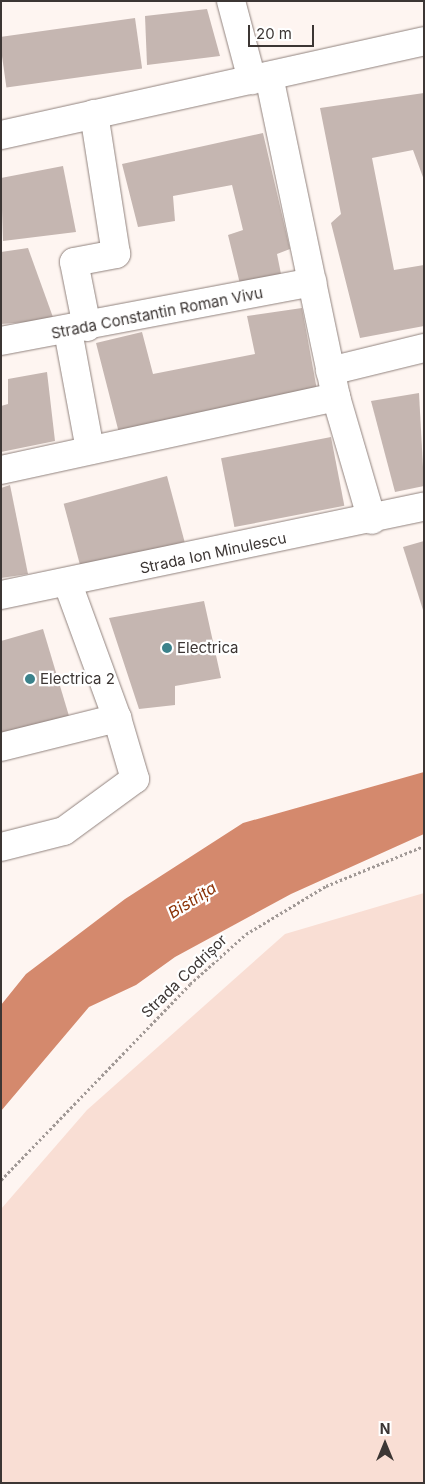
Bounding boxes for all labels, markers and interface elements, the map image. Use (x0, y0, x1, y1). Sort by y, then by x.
scale bar (250, 15, 316, 47)
text: 20 m (256, 24, 292, 43)
street label: Strada Constantin Roman Vivu (50, 284, 264, 342)
street label: Strada Ion Minulescu (138, 529, 288, 577)
place label: Electrica (177, 639, 239, 657)
marker: Electrica (161, 642, 173, 654)
place label: Electrica 2 (40, 670, 115, 688)
marker: Electrica 2 (24, 673, 36, 685)
water label: Bistrița (164, 878, 220, 922)
street label: Strada Codrișor (138, 931, 230, 1021)
north arrow (360, 1419, 410, 1469)
text: N (380, 1420, 390, 1437)

